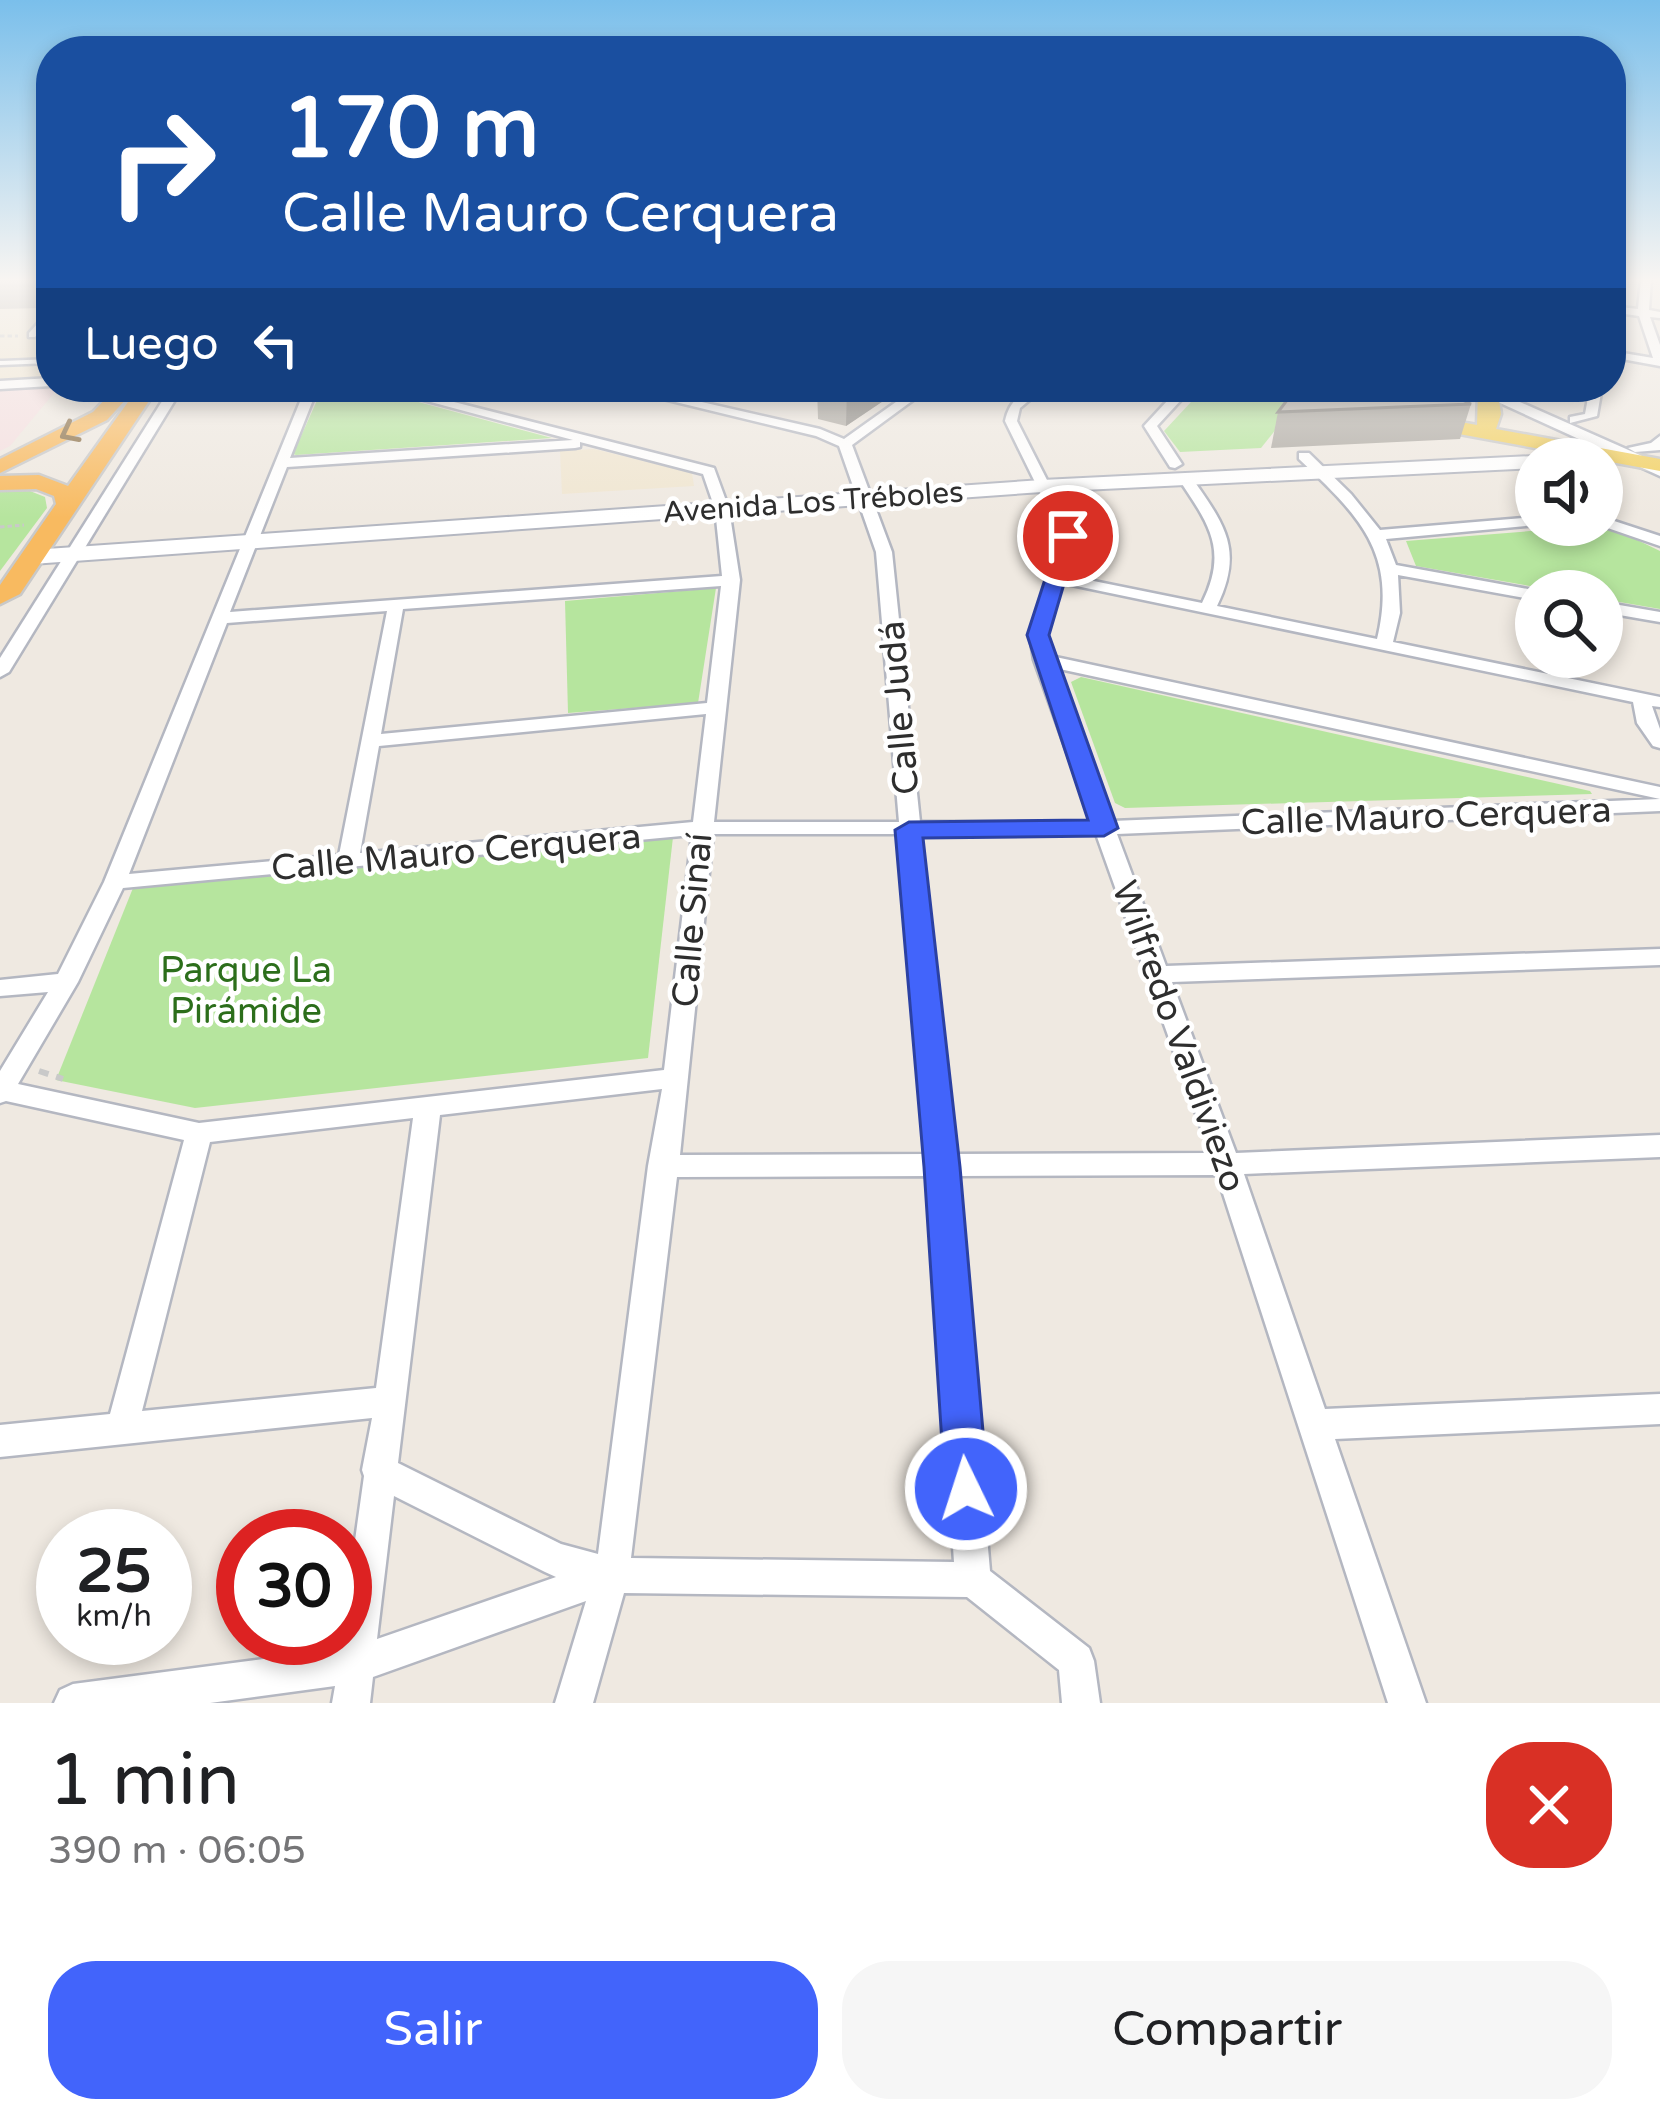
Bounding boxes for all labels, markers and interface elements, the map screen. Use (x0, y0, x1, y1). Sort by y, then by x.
text: 170 m (282, 79, 539, 180)
icon: right (84, 84, 240, 240)
text: Calle Mauro Cerquera (282, 181, 839, 246)
icon: left (243, 312, 309, 378)
text: Luego (84, 318, 219, 372)
one-way arrow (59, 418, 81, 441)
map controls (1515, 438, 1623, 678)
button: sound (1515, 438, 1623, 546)
street label: Avenida Los Tréboles (661, 474, 965, 531)
pin (1017, 485, 1119, 587)
icon: arrive (1035, 503, 1101, 569)
button: search (1515, 570, 1623, 678)
street label: Calle Judá (870, 619, 929, 797)
street label: Calle Mauro Cerquera (1240, 789, 1612, 844)
street label: Calle Mauro Cerquera (269, 815, 643, 890)
street label: Calle Sinaí (663, 831, 722, 1009)
street label: Wilfredo Valdiviezo (1102, 875, 1255, 1198)
park label: Parque La Pirámide (160, 949, 332, 1033)
position arrow (903, 1426, 1029, 1552)
speed limit sign: 30 (216, 1509, 372, 1665)
text: 25 (76, 1536, 152, 1608)
text: km/h (76, 1598, 152, 1635)
text: 1 min (48, 1738, 240, 1825)
button: close (1486, 1742, 1612, 1868)
text: 390 m · 06:05 (48, 1827, 306, 1874)
button: Salir (48, 1961, 818, 2099)
button: Compartir (842, 1961, 1612, 2099)

